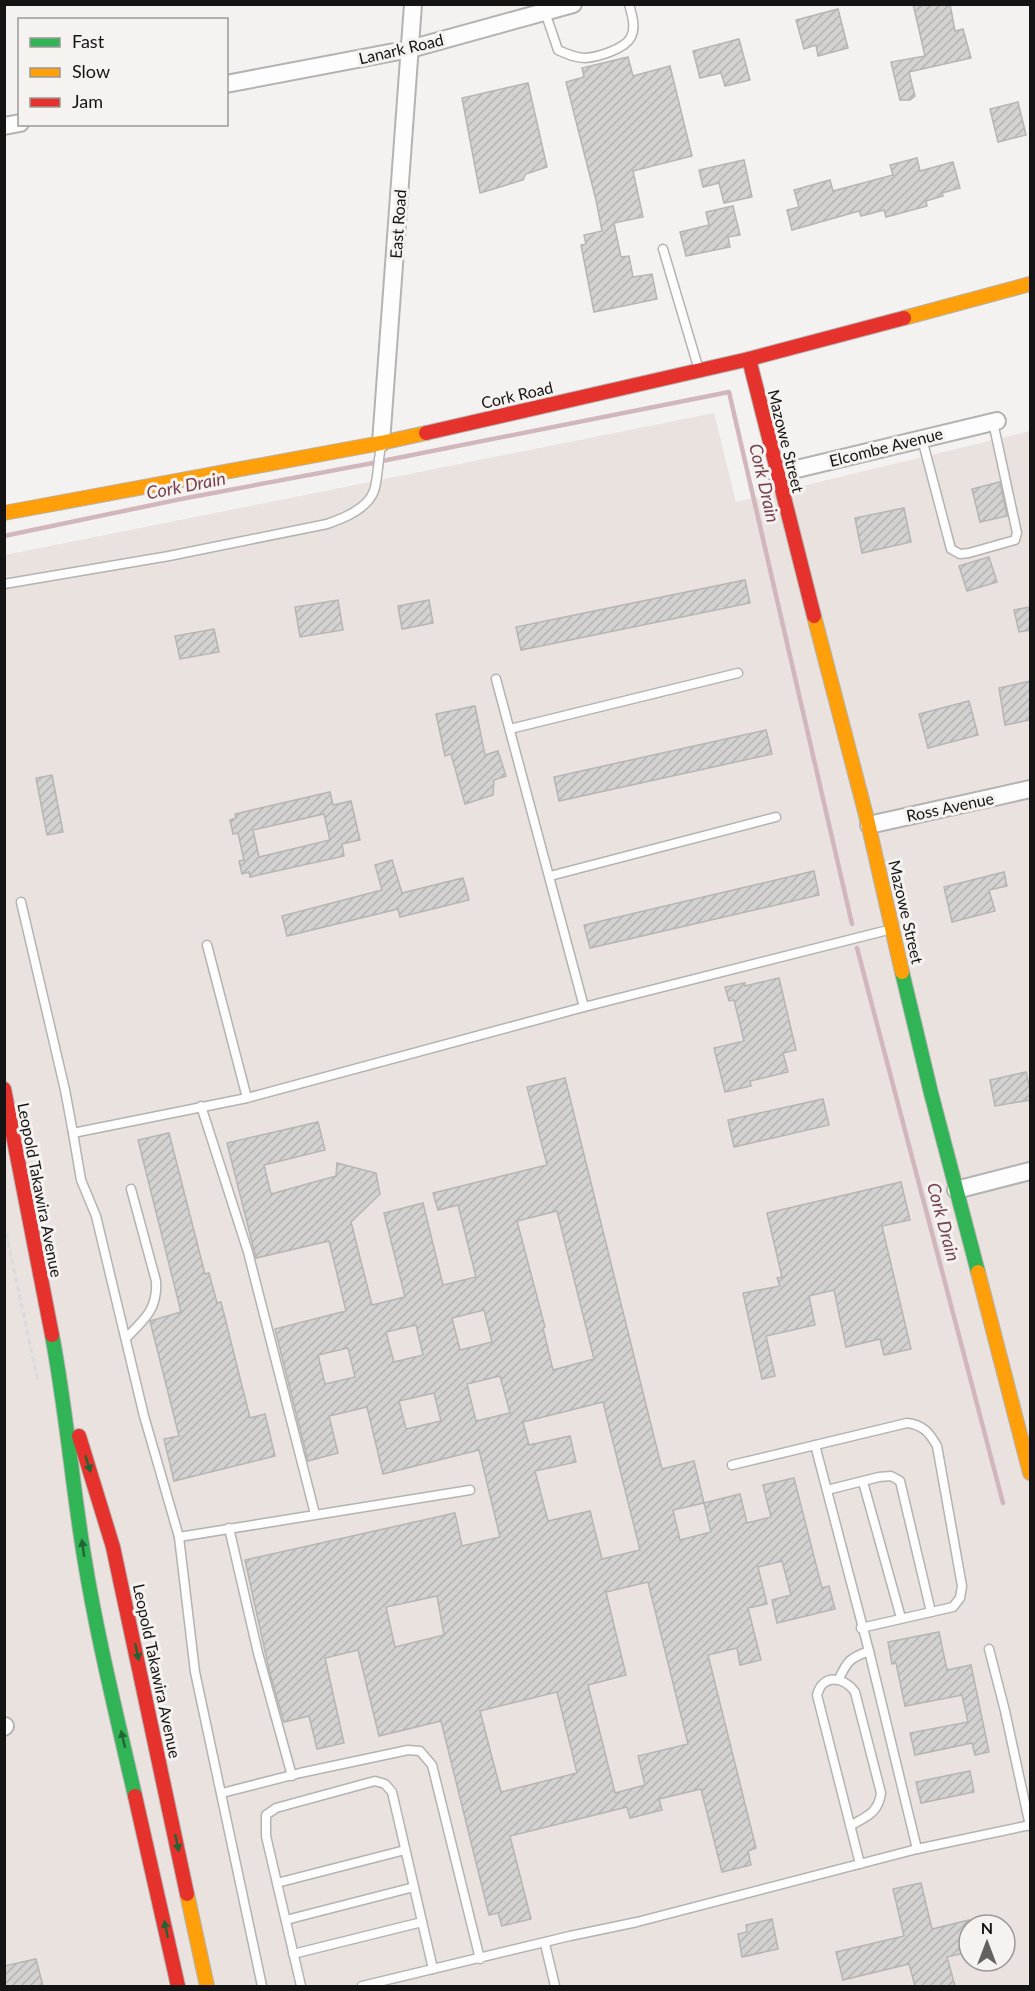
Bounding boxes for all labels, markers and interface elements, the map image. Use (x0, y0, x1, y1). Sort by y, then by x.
legend (18, 18, 228, 126)
text: Fast (72, 30, 105, 52)
street label: Lanark Road (357, 30, 445, 68)
text: Slow (72, 60, 110, 82)
text: Jam (72, 90, 103, 112)
street label: East Road (386, 189, 409, 259)
street label: Cork Road (479, 377, 555, 412)
street label: Mazowe Street (764, 387, 809, 495)
street label: Elcombe Avenue (827, 423, 945, 470)
water label: Cork Drain (745, 441, 785, 524)
water label: Cork Drain (144, 467, 227, 503)
street label: Ross Avenue (904, 788, 995, 825)
street label: Mazowe Street (885, 858, 928, 966)
street label: Leopold Takawira Avenue (14, 1101, 67, 1279)
water label: Cork Drain (923, 1180, 965, 1263)
one-way arrow (83, 1455, 93, 1473)
one-way arrow (79, 1539, 88, 1558)
street label: Leopold Takawira Avenue (130, 1582, 185, 1760)
one-way arrow (133, 1643, 142, 1662)
one-way arrow (117, 1730, 127, 1748)
one-way arrow (173, 1834, 182, 1853)
north arrow (957, 1913, 1017, 1973)
text: N (981, 1918, 993, 1937)
one-way arrow (160, 1920, 170, 1939)

